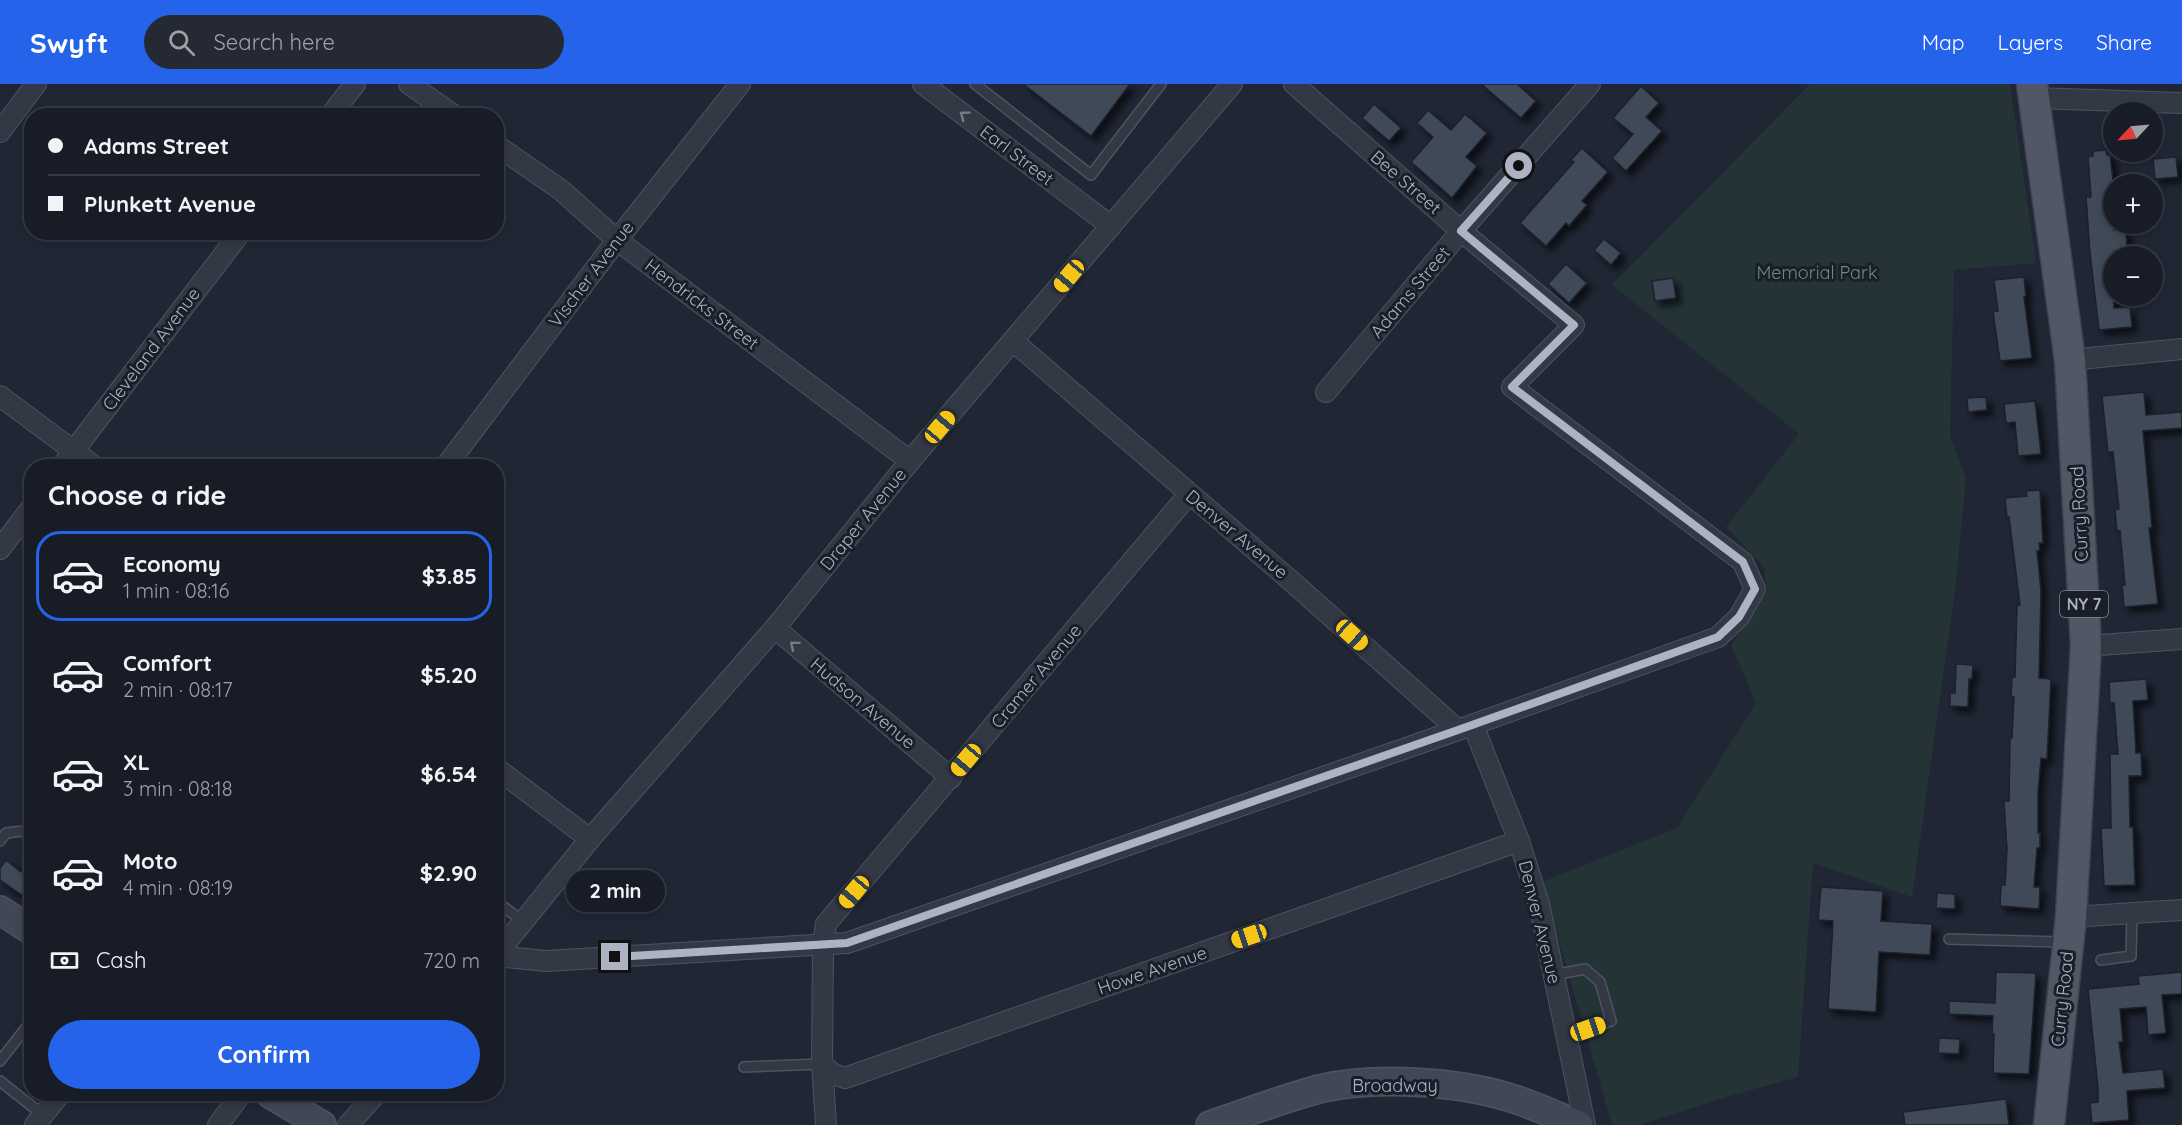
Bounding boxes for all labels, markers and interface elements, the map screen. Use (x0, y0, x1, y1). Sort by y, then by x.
search box (144, 15, 564, 69)
text: Swyft (30, 25, 108, 60)
icon: search (165, 26, 198, 59)
text: Search here (213, 28, 335, 56)
text: Map (1922, 29, 1965, 55)
text: Layers (1998, 29, 2063, 55)
text: Share (2096, 29, 2152, 55)
north arrow (2103, 102, 2163, 162)
map controls (2103, 102, 2163, 306)
one-way arrow (960, 111, 971, 122)
street label: Earl Street (976, 120, 1058, 190)
text: Adams Street (84, 132, 229, 160)
street label: Bee Street (1366, 145, 1446, 219)
route start (1505, 152, 1532, 179)
button: + (2103, 174, 2163, 234)
text: Plunkett Avenue (84, 190, 256, 218)
street label: Vischer Avenue (543, 216, 639, 332)
street label: Adams Street (1365, 242, 1455, 342)
button: − (2103, 246, 2163, 306)
street label: Hendricks Street (641, 254, 763, 354)
car (1051, 256, 1087, 296)
park label: Memorial Park (1756, 261, 1878, 284)
street label: Cleveland Avenue (97, 283, 205, 415)
car (922, 407, 958, 447)
street label: Draper Avenue (815, 463, 911, 575)
street label: Curry Road (2065, 466, 2093, 562)
text: Choose a ride (48, 478, 226, 512)
street label: Denver Avenue (1181, 485, 1293, 583)
icon: car (51, 549, 105, 603)
text: Economy (123, 550, 221, 578)
text: $3.85 (422, 562, 477, 590)
text: 1 min · 08:16 (123, 578, 229, 603)
road number: NY 7 (2060, 591, 2108, 617)
car (1333, 616, 1371, 654)
street label: Cramer Avenue (986, 619, 1086, 733)
one-way arrow (790, 641, 801, 652)
icon: car (51, 648, 105, 702)
text: Comfort (123, 649, 212, 677)
street label: Hudson Avenue (806, 652, 920, 754)
text: $5.20 (421, 661, 477, 689)
text: 2 min · 08:17 (123, 677, 233, 702)
car (948, 740, 984, 780)
icon: car (51, 747, 105, 801)
text: XL (123, 748, 150, 776)
text: $6.54 (421, 760, 477, 788)
text: 3 min · 08:18 (123, 776, 232, 801)
icon: car (51, 846, 105, 900)
text: Moto (123, 847, 177, 875)
street label: Denver Avenue (1514, 858, 1566, 986)
text: $2.90 (420, 859, 477, 887)
callout: 2 min (566, 870, 664, 912)
car (836, 872, 872, 912)
text: 4 min · 08:19 (123, 875, 233, 900)
text: 2 min (589, 878, 642, 903)
car (1229, 922, 1269, 950)
street label: Howe Avenue (1094, 941, 1210, 999)
route end (601, 943, 628, 970)
icon: cash (48, 944, 81, 977)
text: Cash (96, 946, 147, 974)
text: 720 m (423, 948, 480, 973)
street label: Curry Road (2046, 950, 2078, 1048)
car (1568, 1015, 1608, 1043)
button: Confirm (48, 1020, 480, 1089)
street label: Broadway (1352, 1074, 1438, 1097)

